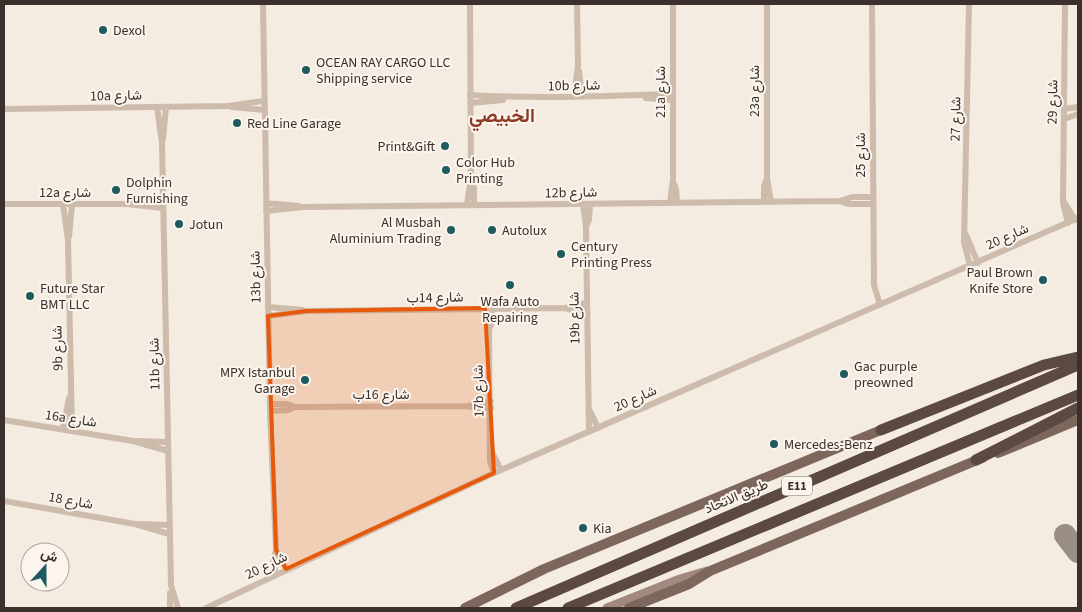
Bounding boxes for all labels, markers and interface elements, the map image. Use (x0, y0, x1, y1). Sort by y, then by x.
place label: Dexol (113, 21, 146, 41)
marker: Dexol (97, 24, 109, 36)
place label: OCEAN RAY CARGO LLC Shipping service (316, 53, 450, 89)
marker: OCEAN RAY CARGO LLC Shipping service (300, 64, 312, 76)
street label: 23a شارع (745, 65, 765, 117)
street label: 21a شارع (651, 66, 671, 118)
street label: 10b شارع (548, 76, 601, 96)
street label: شارع 29 (1043, 79, 1063, 125)
street label: 10a شارع (90, 86, 142, 106)
street label: شارع 27 (946, 96, 966, 142)
district label: الخبيصي (469, 103, 535, 132)
place label: Red Line Garage (247, 114, 341, 134)
marker: Red Line Garage (231, 117, 243, 129)
street label: شارع 25 (851, 133, 871, 177)
place label: Print&Gift (377, 137, 436, 157)
marker: Print&Gift (439, 140, 451, 152)
place label: Color Hub Printing (456, 153, 515, 189)
marker: Color Hub Printing (440, 164, 452, 176)
place label: Dolphin Furnishing (126, 173, 188, 209)
street label: 12a شارع (39, 183, 91, 203)
street label: 12b شارع (545, 183, 598, 203)
marker: Dolphin Furnishing (110, 184, 122, 196)
place label: Al Musbah Aluminium Trading (330, 213, 441, 249)
place label: Jotun (189, 215, 223, 235)
marker: Jotun (173, 218, 185, 230)
street label: شارع 20 (983, 219, 1032, 255)
place label: Autolux (502, 221, 547, 241)
marker: Al Musbah Aluminium Trading (445, 224, 457, 236)
marker: Autolux (486, 224, 498, 236)
place label: Century Printing Press (571, 237, 652, 273)
marker: Century Printing Press (555, 248, 567, 260)
street label: 13b شارع (246, 250, 266, 303)
place label: Paul Brown Knife Store (966, 263, 1033, 299)
marker: Paul Brown Knife Store (1037, 274, 1049, 286)
place label: Future Star BMT LLC (40, 279, 105, 315)
marker: Wafa Auto Repairing (504, 279, 516, 291)
street label: شارع 14ب (406, 288, 464, 308)
marker: Future Star BMT LLC (24, 290, 36, 302)
street label: 19b شارع (565, 291, 585, 344)
place label: Wafa Auto Repairing (481, 292, 539, 328)
street label: 9b شارع (48, 325, 68, 371)
street label: 11b شارع (145, 337, 165, 390)
place label: Gac purple preowned (854, 357, 917, 393)
place label: MPX Istanbul Garage (220, 363, 295, 399)
street label: 17b شارع (469, 364, 489, 417)
marker: Gac purple preowned (838, 368, 850, 380)
marker: MPX Istanbul Garage (299, 374, 311, 386)
street label: شارع 20 (611, 381, 660, 417)
street label: شارع 16ب (352, 385, 410, 405)
street label: 16a شارع (44, 405, 98, 433)
place label: Mercedes-Benz (784, 435, 873, 455)
marker: Mercedes-Benz (768, 438, 780, 450)
street label: طريق الاتحاد (701, 474, 772, 519)
road number: E11 (782, 476, 812, 496)
street label: شارع 18 (47, 487, 95, 515)
place label: Kia (593, 519, 612, 539)
marker: Kia (577, 522, 589, 534)
north arrow (20, 542, 70, 592)
text: ش (38, 543, 61, 568)
street label: شارع 20 (242, 547, 291, 585)

